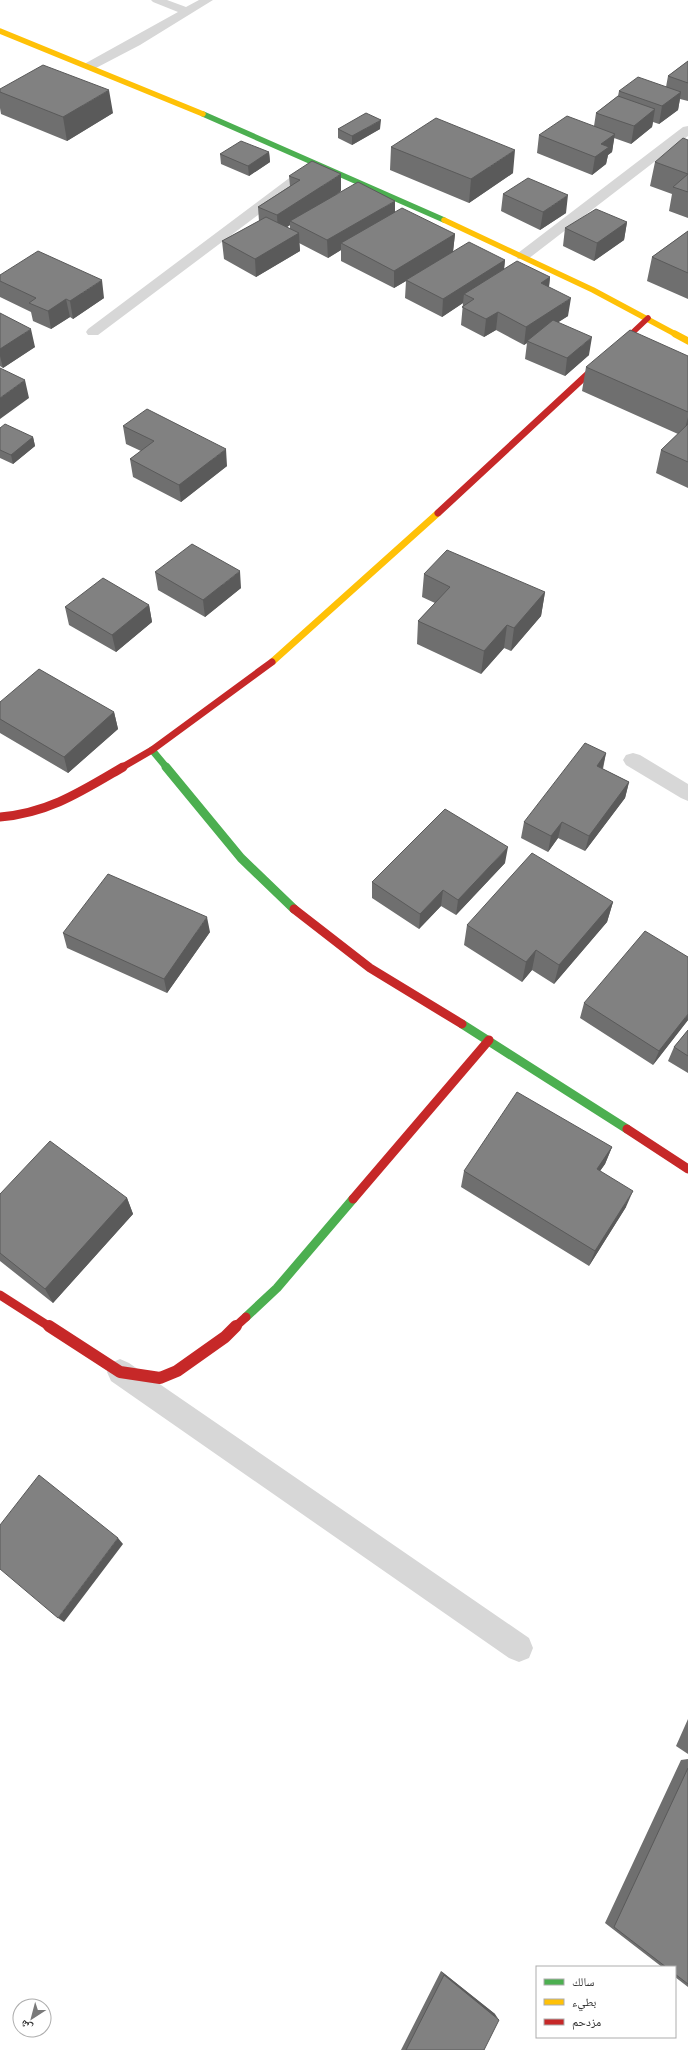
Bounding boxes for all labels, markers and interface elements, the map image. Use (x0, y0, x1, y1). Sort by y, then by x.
legend (536, 1966, 676, 2038)
text: سالك (572, 1973, 594, 1990)
text: بطيء (572, 1993, 596, 2012)
north arrow (12, 1998, 52, 2038)
text: مزدحم (572, 2013, 601, 2030)
text: ش (16, 2016, 36, 2036)

